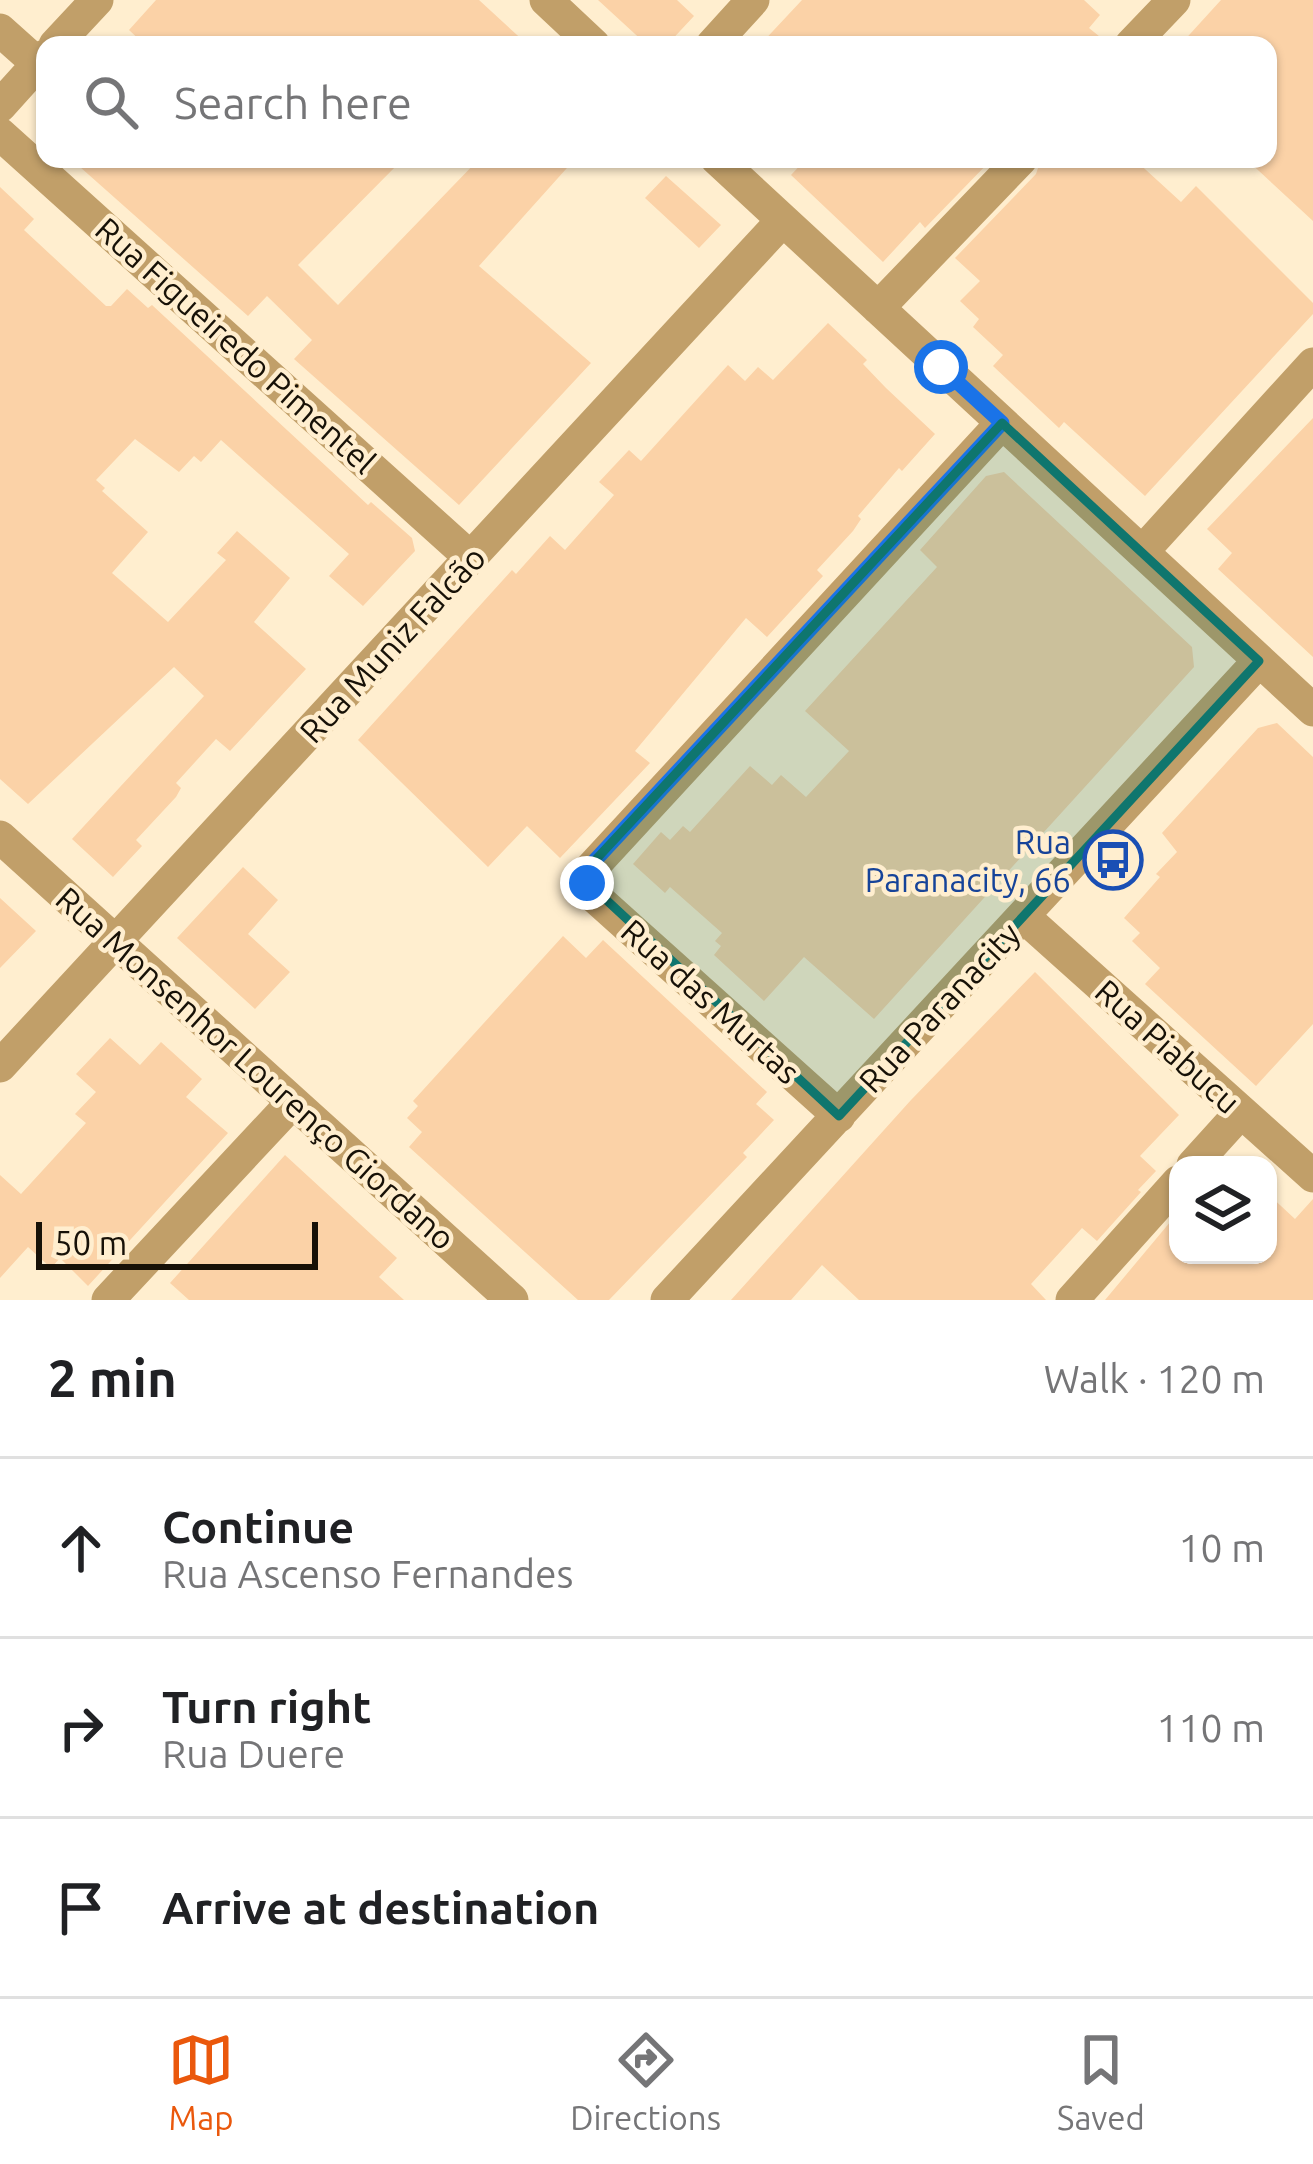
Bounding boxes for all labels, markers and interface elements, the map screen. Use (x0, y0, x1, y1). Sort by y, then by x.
search box (36, 36, 1277, 168)
icon: search (78, 69, 144, 135)
text: Search here (174, 77, 412, 128)
street label: Rua Figueiredo Pimentel (89, 210, 383, 480)
route start (914, 340, 968, 394)
street label: Rua Muniz Falcão (292, 538, 492, 750)
place label: Rua Paranacity, 66 (865, 823, 1071, 898)
bus stop icon: Rua Paranacity, 66 (1082, 829, 1144, 891)
route end (560, 856, 614, 910)
street label: Rua Monsenhor Lourenço Giordano (49, 879, 463, 1257)
street label: Rua das Murtas (615, 912, 807, 1090)
street label: Rua Paranacity (851, 915, 1027, 1099)
street label: Rua Piabucu (1088, 972, 1248, 1120)
map controls (1169, 1156, 1277, 1264)
button: layers (1169, 1156, 1277, 1264)
scale bar (36, 1216, 318, 1269)
text: 50 m (54, 1224, 127, 1261)
text: 2 min (48, 1349, 177, 1407)
text: Walk · 120 m (1044, 1357, 1265, 1400)
text: Continue (162, 1501, 354, 1552)
icon: ahead (48, 1515, 114, 1581)
text: 10 m (1178, 1526, 1265, 1569)
text: Rua Ascenso Fernandes (162, 1552, 573, 1595)
text: Turn right (162, 1681, 371, 1732)
icon: right (48, 1695, 114, 1761)
text: 110 m (1156, 1706, 1265, 1749)
text: Rua Duere (162, 1732, 345, 1775)
icon: arrive (48, 1875, 114, 1941)
text: Arrive at destination (162, 1882, 599, 1933)
tab: Map (168, 2027, 234, 2136)
tab: Directions (570, 2027, 721, 2136)
tab: Saved (1057, 2027, 1145, 2136)

